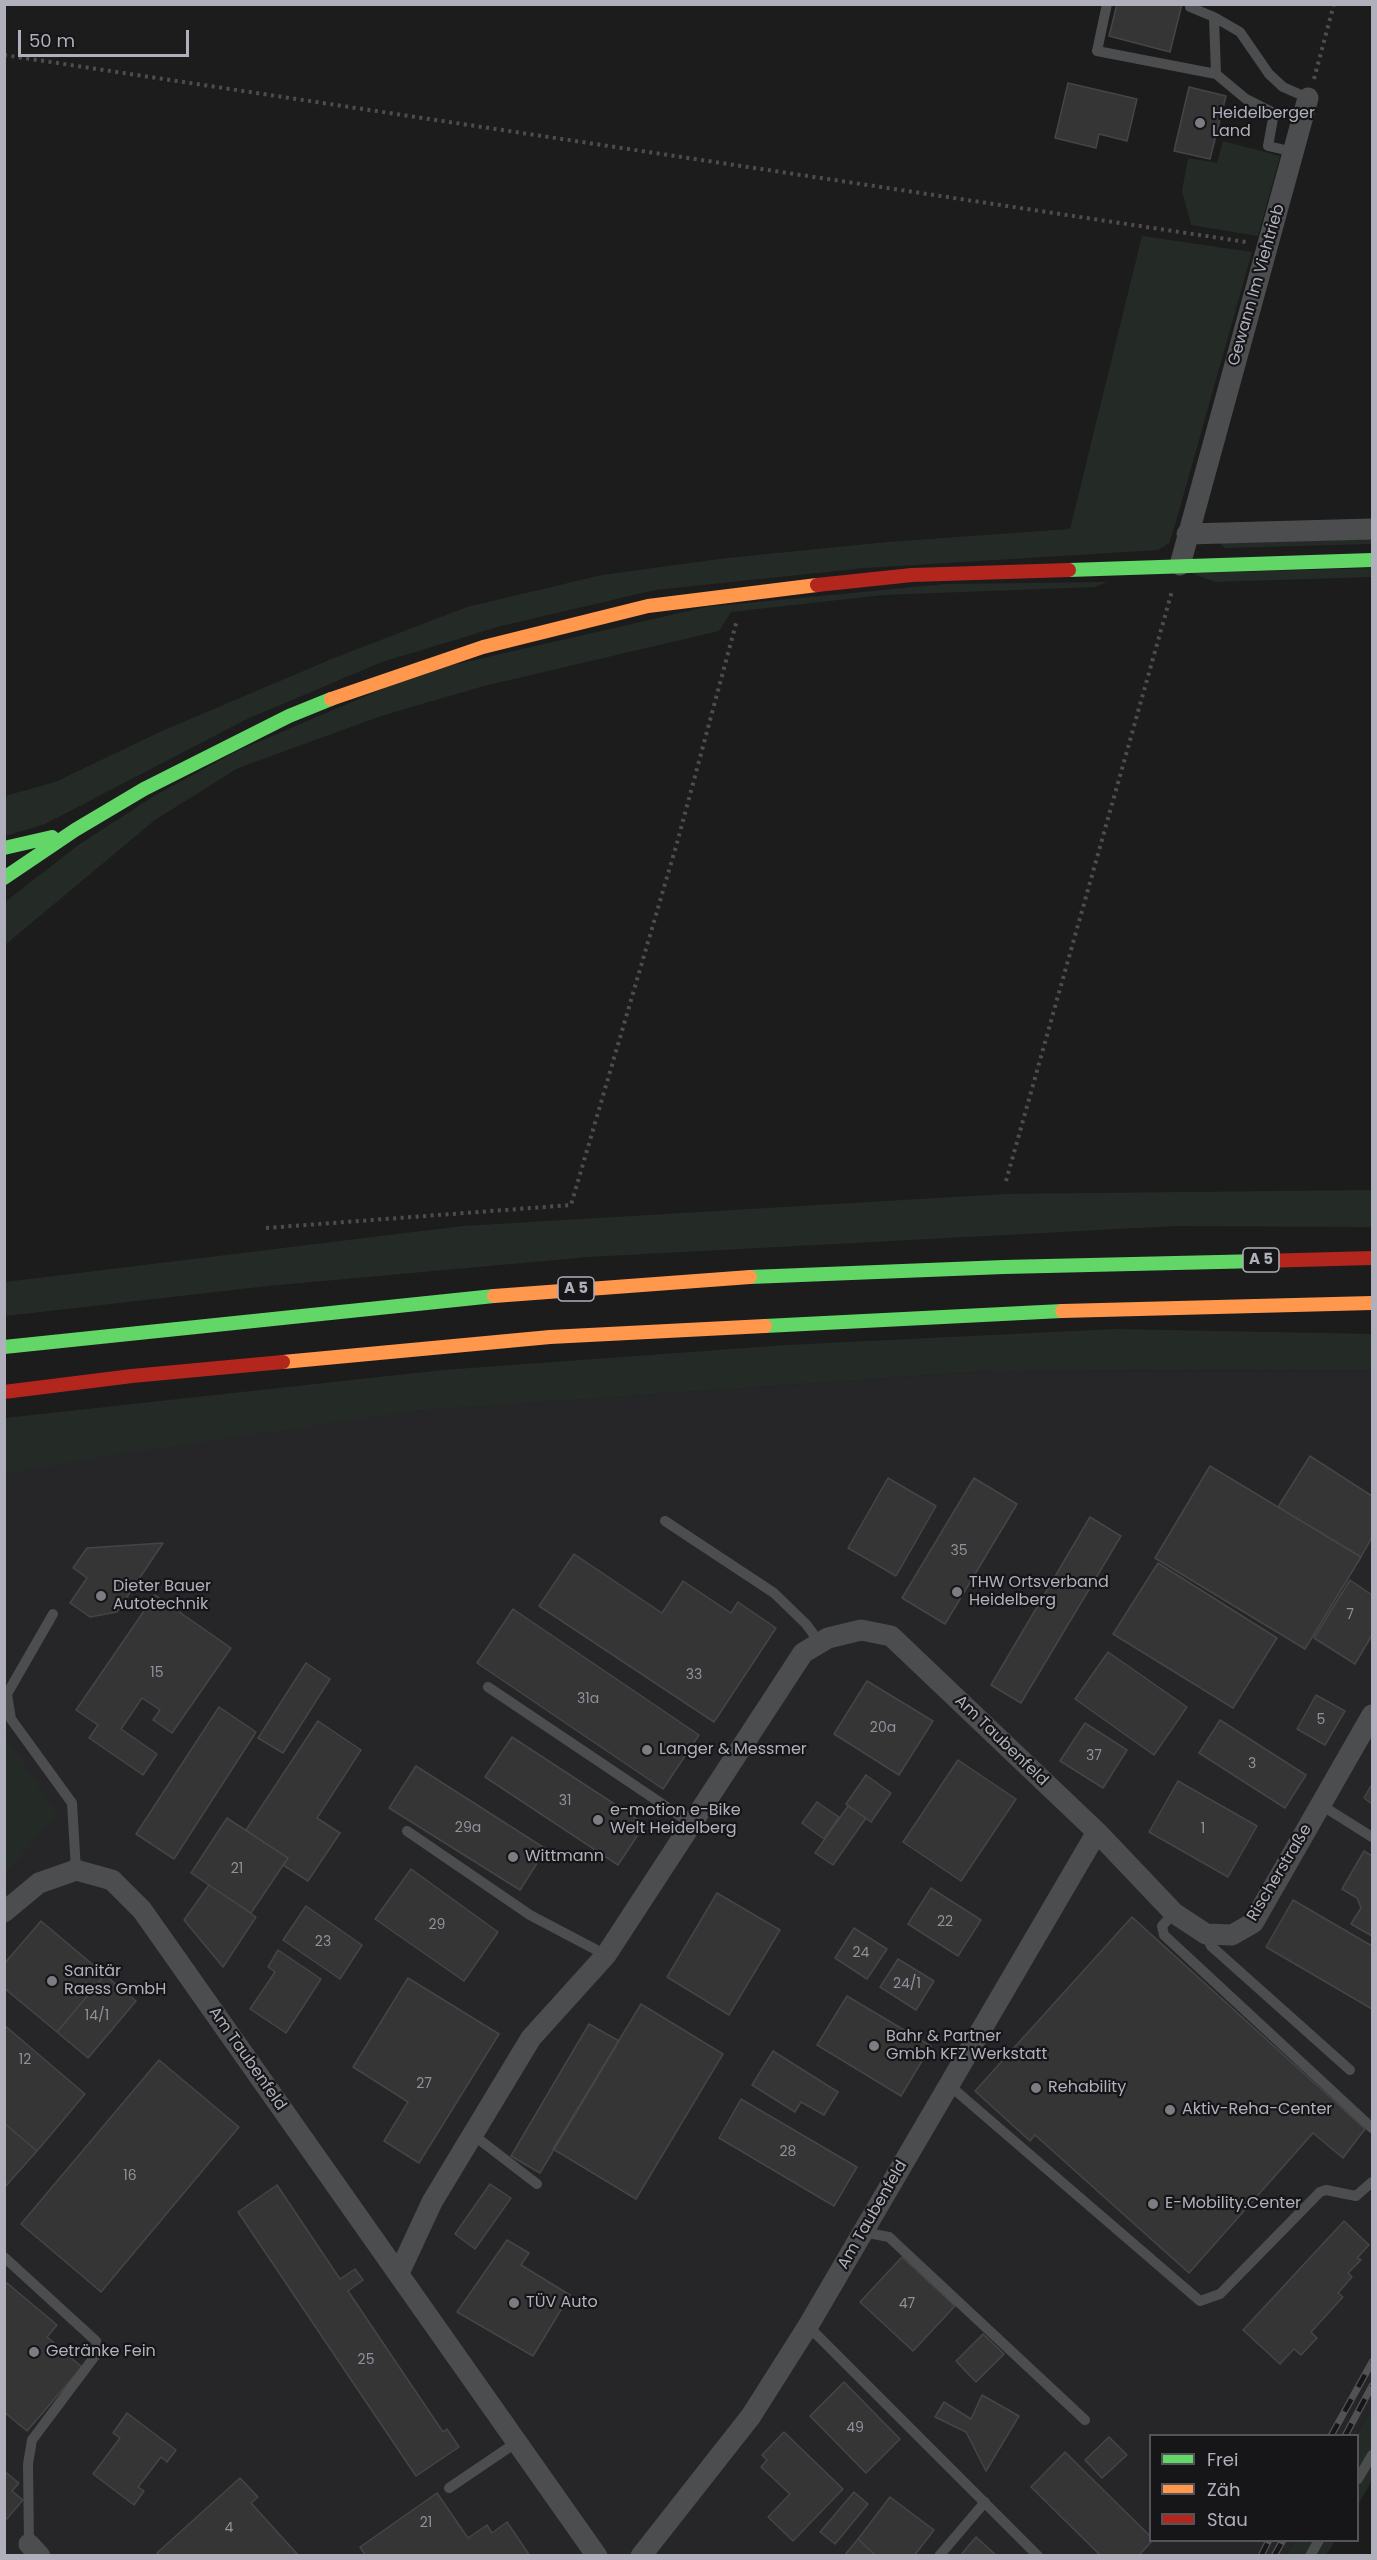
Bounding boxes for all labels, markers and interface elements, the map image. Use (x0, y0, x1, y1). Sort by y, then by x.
scale bar (21, 18, 192, 56)
text: 50 m (29, 28, 75, 53)
place label: Heidelberger Land (1212, 104, 1315, 142)
marker: Heidelberger Land (1193, 116, 1207, 130)
street label: Gewann Im Viehtrieb (1225, 202, 1289, 368)
road number: A 5 (1243, 1248, 1279, 1272)
road number: A 5 (558, 1277, 594, 1301)
house number: 35 (950, 1543, 968, 1559)
place label: THW Ortsverband Heidelberg (969, 1573, 1109, 1611)
place label: Dieter Bauer Autotechnik (113, 1577, 211, 1615)
marker: THW Ortsverband Heidelberg (950, 1585, 964, 1599)
marker: Dieter Bauer Autotechnik (94, 1589, 108, 1603)
house number: 7 (1346, 1607, 1354, 1623)
house number: 15 (150, 1665, 164, 1681)
house number: 33 (686, 1667, 702, 1683)
house number: 31a (577, 1691, 599, 1707)
street label: Am Taubenfeld (950, 1692, 1052, 1790)
house number: 5 (1317, 1712, 1325, 1728)
house number: 20a (870, 1720, 896, 1736)
place label: Langer & Messmer (659, 1740, 807, 1760)
marker: Langer & Messmer (640, 1743, 654, 1757)
house number: 37 (1086, 1748, 1102, 1764)
house number: 3 (1248, 1756, 1256, 1772)
house number: 31 (559, 1793, 571, 1809)
place label: e-motion e-Bike Welt Heidelberg (610, 1801, 741, 1839)
marker: e-motion e-Bike Welt Heidelberg (591, 1813, 605, 1827)
house number: 29a (455, 1820, 481, 1836)
house number: 1 (1201, 1821, 1205, 1837)
street label: Rischerstraße (1244, 1821, 1316, 1925)
place label: Wittmann (525, 1847, 604, 1867)
marker: Wittmann (506, 1850, 520, 1864)
house number: 21 (231, 1861, 243, 1877)
house number: 22 (937, 1914, 953, 1930)
house number: 29 (429, 1917, 445, 1933)
house number: 23 (315, 1934, 331, 1950)
house number: 24 (853, 1945, 869, 1961)
place label: Sanitär Raess GmbH (64, 1962, 166, 2000)
marker: Sanitär Raess GmbH (45, 1974, 59, 1988)
house number: 24/1 (893, 1976, 921, 1992)
street label: Am Taubenfeld (204, 2003, 290, 2115)
house number: 14/1 (85, 2008, 109, 2024)
place label: Bahr & Partner Gmbh KFZ Werkstatt (886, 2027, 1047, 2065)
marker: Bahr & Partner Gmbh KFZ Werkstatt (867, 2039, 881, 2053)
house number: 12 (19, 2052, 31, 2068)
house number: 27 (416, 2076, 432, 2092)
place label: Rehability (1048, 2078, 1126, 2098)
marker: Rehability (1029, 2081, 1043, 2095)
place label: Aktiv-Reha-Center (1182, 2100, 1332, 2120)
marker: Aktiv-Reha-Center (1163, 2103, 1177, 2117)
house number: 28 (780, 2144, 796, 2160)
street label: Am Taubenfeld (834, 2157, 912, 2273)
house number: 16 (123, 2168, 137, 2184)
place label: E-Mobility.Center (1165, 2194, 1301, 2214)
marker: E-Mobility.Center (1146, 2197, 1160, 2211)
place label: TÜV Auto (526, 2293, 598, 2313)
marker: TÜV Auto (507, 2296, 521, 2310)
house number: 47 (899, 2296, 915, 2312)
place label: Getränke Fein (46, 2342, 156, 2362)
marker: Getränke Fein (27, 2345, 41, 2359)
house number: 25 (358, 2352, 374, 2368)
house number: 49 (846, 2420, 864, 2436)
legend (1149, 2434, 1359, 2542)
text: Frei (1207, 2447, 1238, 2472)
text: Zäh (1207, 2477, 1240, 2502)
text: Stau (1207, 2507, 1248, 2532)
house number: 21 (420, 2515, 432, 2531)
house number: 4 (225, 2520, 233, 2536)

